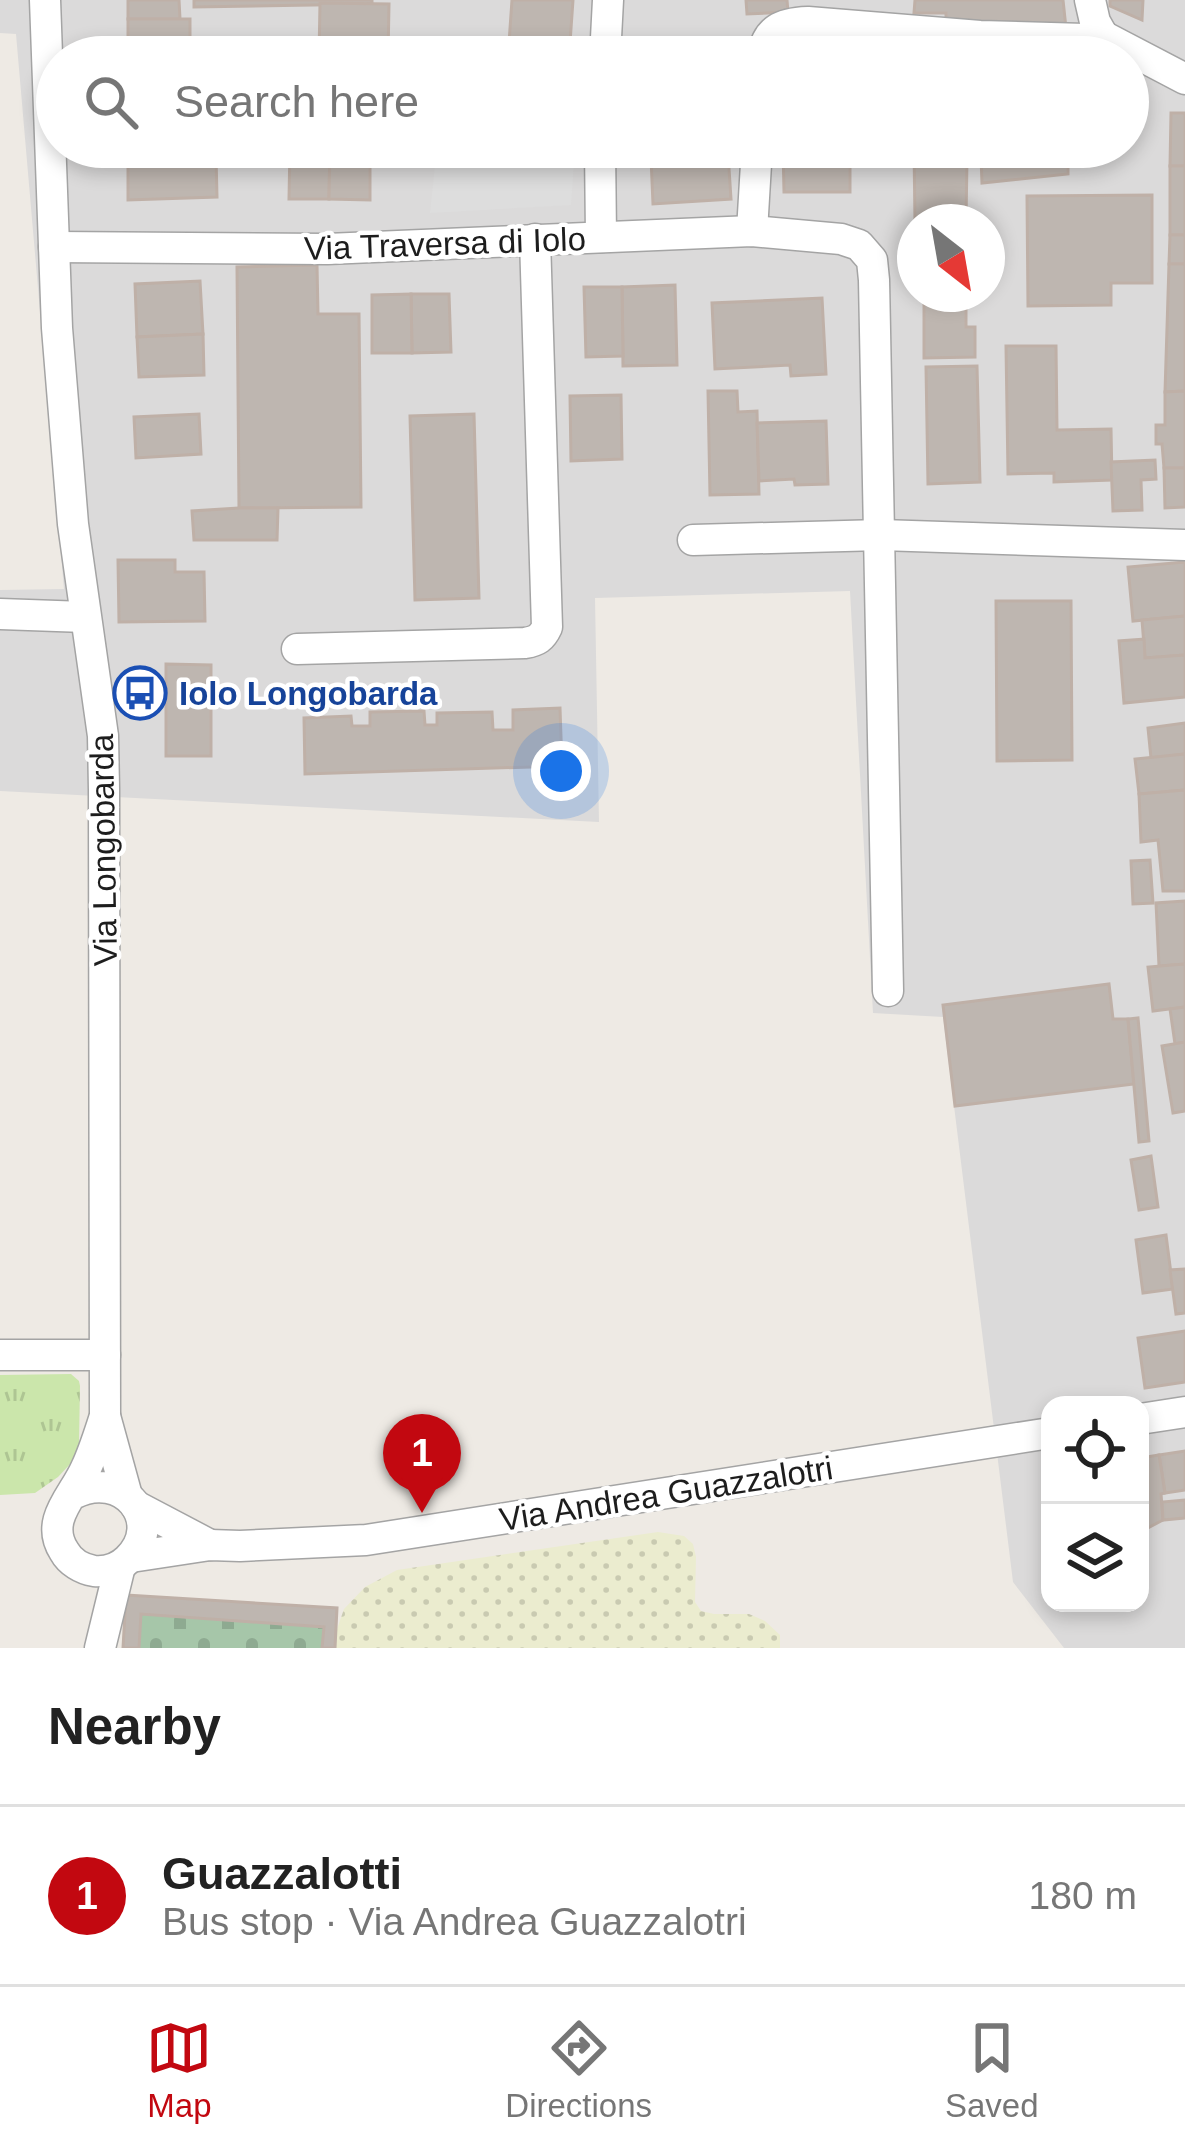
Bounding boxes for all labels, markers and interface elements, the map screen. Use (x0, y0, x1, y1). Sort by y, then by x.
search box (36, 36, 1149, 168)
icon: search (78, 69, 144, 135)
text: Search here (174, 76, 419, 127)
north arrow (897, 204, 1005, 312)
street label: Via Traversa di Iolo (304, 220, 587, 267)
bus stop icon: Iolo Longobarda (112, 665, 168, 721)
place label: Iolo Longobarda (179, 675, 438, 712)
street label: Via Longobarda (83, 733, 124, 967)
your location (531, 741, 591, 801)
map controls (1041, 1396, 1149, 1612)
button: locate (1041, 1396, 1149, 1504)
pin: 1 (383, 1414, 461, 1513)
street label: Via Andrea Guazzalotri (497, 1449, 835, 1538)
button: layers (1041, 1504, 1149, 1612)
text: Nearby (48, 1698, 221, 1755)
text: Guazzalotti (162, 1848, 402, 1899)
text: 1 (76, 1874, 98, 1917)
text: 180 m (1029, 1874, 1137, 1917)
text: Bus stop · Via Andrea Guazzalotri (162, 1900, 747, 1943)
tab: Map (146, 2015, 212, 2125)
tab: Directions (505, 2015, 652, 2125)
tab: Saved (945, 2015, 1039, 2125)

